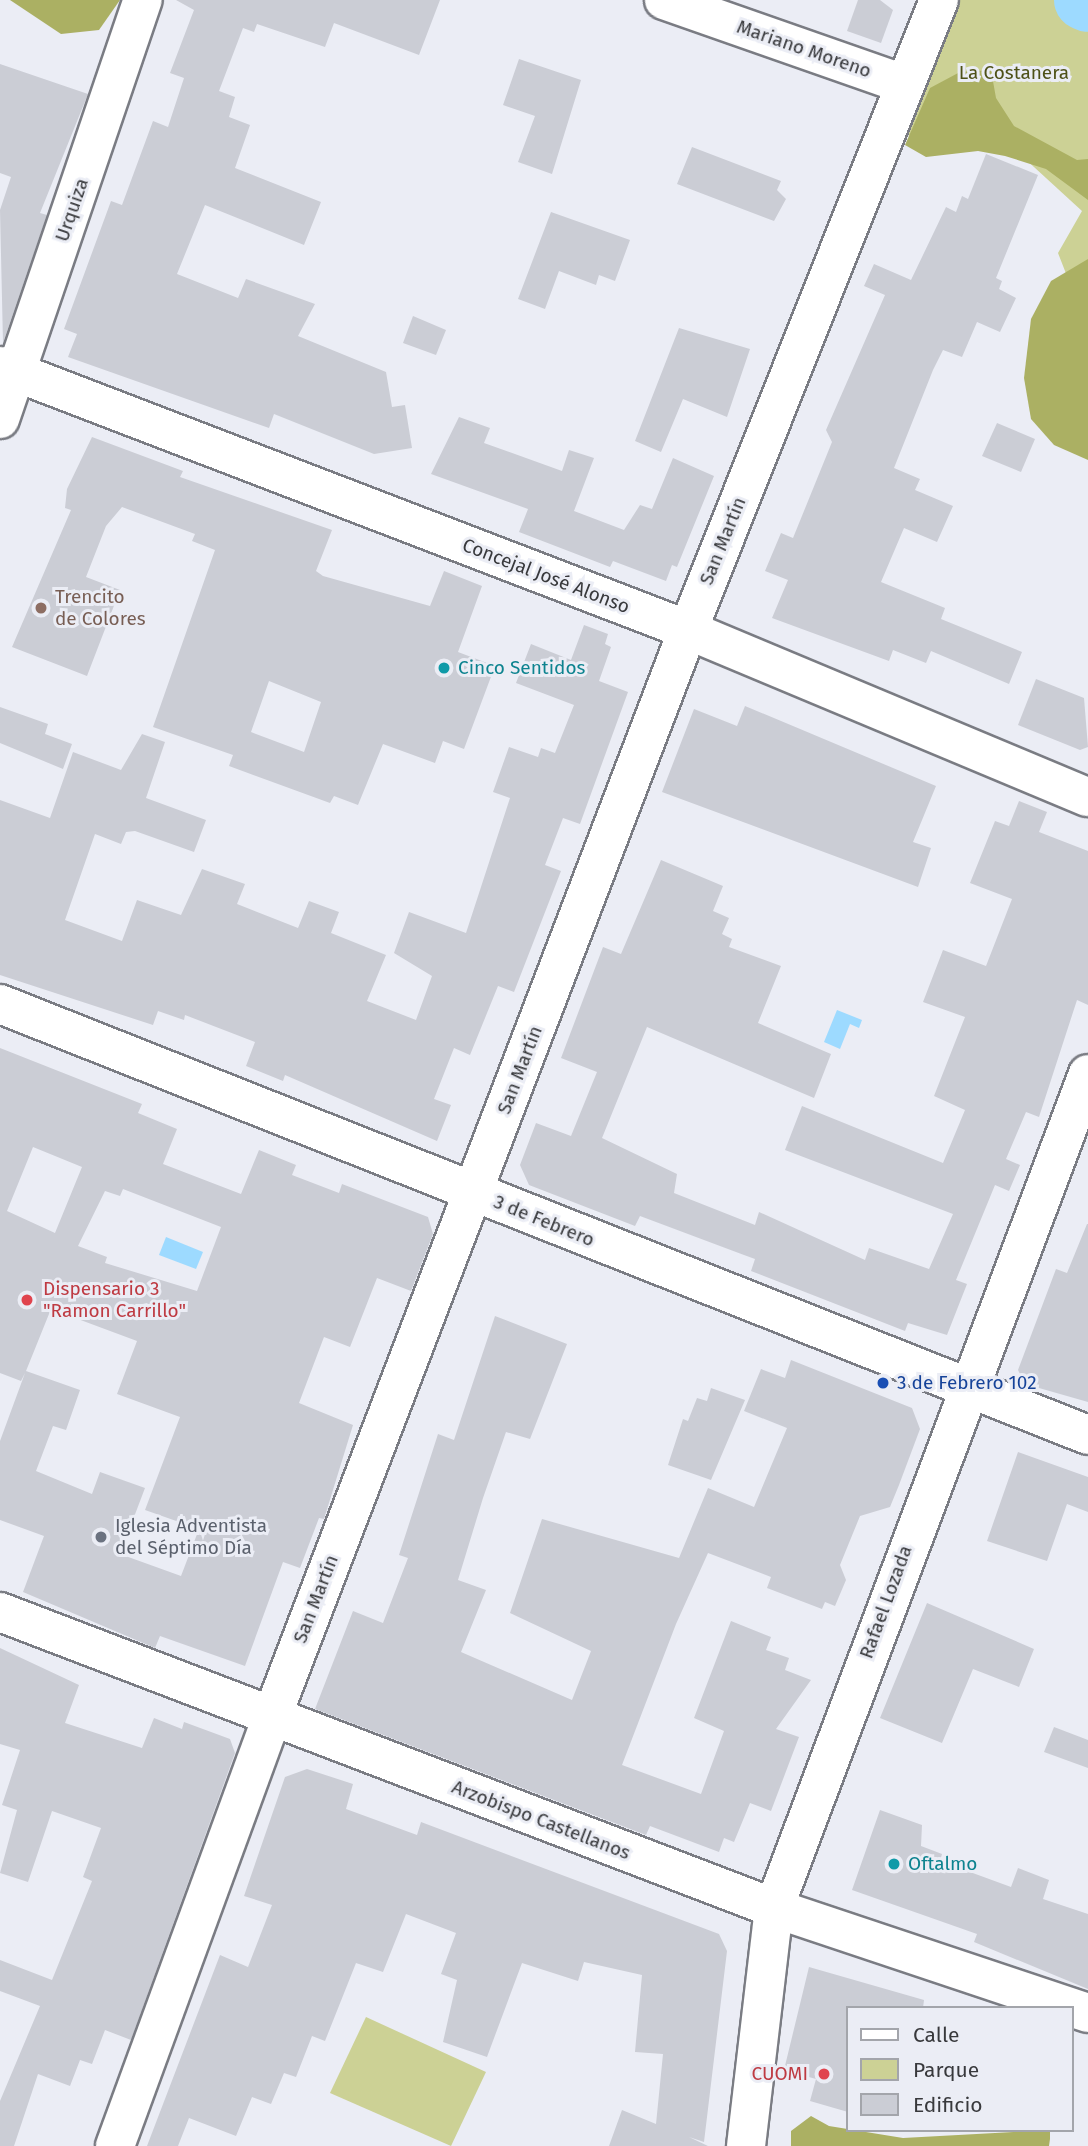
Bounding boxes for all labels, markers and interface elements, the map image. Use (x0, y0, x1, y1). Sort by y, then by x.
street label: Mariano Moreno (734, 15, 874, 83)
park label: La Costanera (959, 62, 1069, 84)
street label: Urquiza (51, 175, 93, 245)
street label: San Martín (695, 494, 751, 588)
street label: Concejal José Alonso (459, 534, 633, 618)
place label: Trencito de Colores (55, 586, 146, 630)
marker: Trencito de Colores (33, 600, 49, 616)
place label: Cinco Sentidos (458, 657, 585, 679)
marker: Cinco Sentidos (436, 660, 452, 676)
street label: San Martín (493, 1023, 547, 1117)
street label: 3 de Febrero (490, 1190, 598, 1252)
place label: Dispensario 3 "Ramon Carrillo" (43, 1278, 186, 1322)
marker: Dispensario 3 "Ramon Carrillo" (17, 1290, 37, 1310)
place label: 3 de Febrero 102 (897, 1372, 1037, 1394)
marker: 3 de Febrero 102 (875, 1375, 891, 1391)
place label: Iglesia Adventista del Séptimo Día (115, 1515, 267, 1559)
marker: Iglesia Adventista del Séptimo Día (93, 1529, 109, 1545)
street label: Rafael Lozada (855, 1542, 917, 1662)
street label: San Martín (289, 1552, 343, 1646)
street label: Arzobispo Castellanos (449, 1775, 633, 1865)
place label: Oftalmo (908, 1853, 977, 1875)
marker: Oftalmo (886, 1856, 902, 1872)
legend (846, 2006, 1074, 2132)
text: Calle (913, 2022, 959, 2048)
text: Parque (913, 2057, 979, 2083)
place label: CUOMI (752, 2063, 808, 2085)
marker: CUOMI (814, 2064, 834, 2084)
text: Edificio (913, 2092, 983, 2118)

